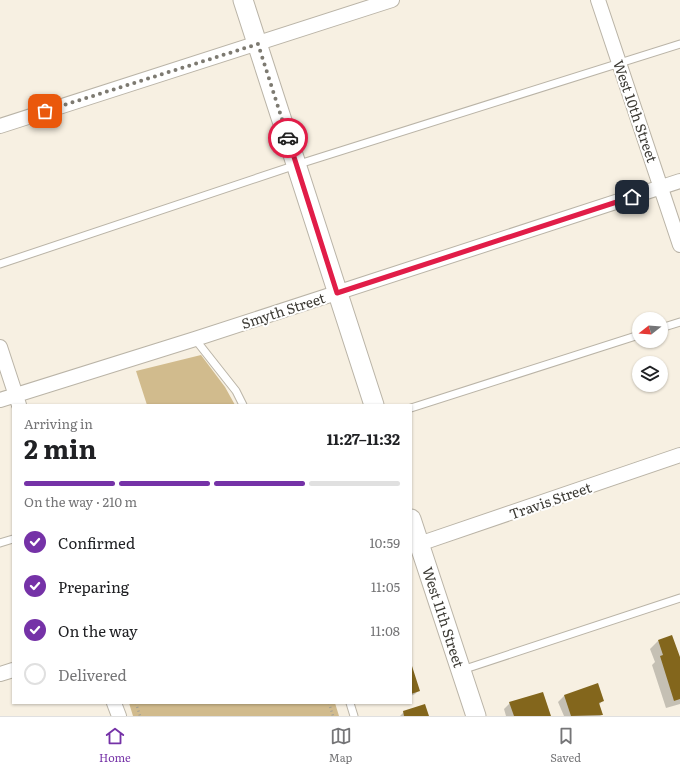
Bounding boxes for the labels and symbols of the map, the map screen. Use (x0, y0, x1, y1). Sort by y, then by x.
street label: West 10th Street (609, 57, 663, 165)
pin (28, 94, 62, 128)
courier (268, 118, 308, 158)
pin (615, 180, 649, 214)
street label: Smyth Street (239, 287, 328, 333)
north arrow (632, 312, 668, 348)
street label: Travis Street (506, 476, 594, 523)
street label: West 11th Street (418, 564, 470, 670)

